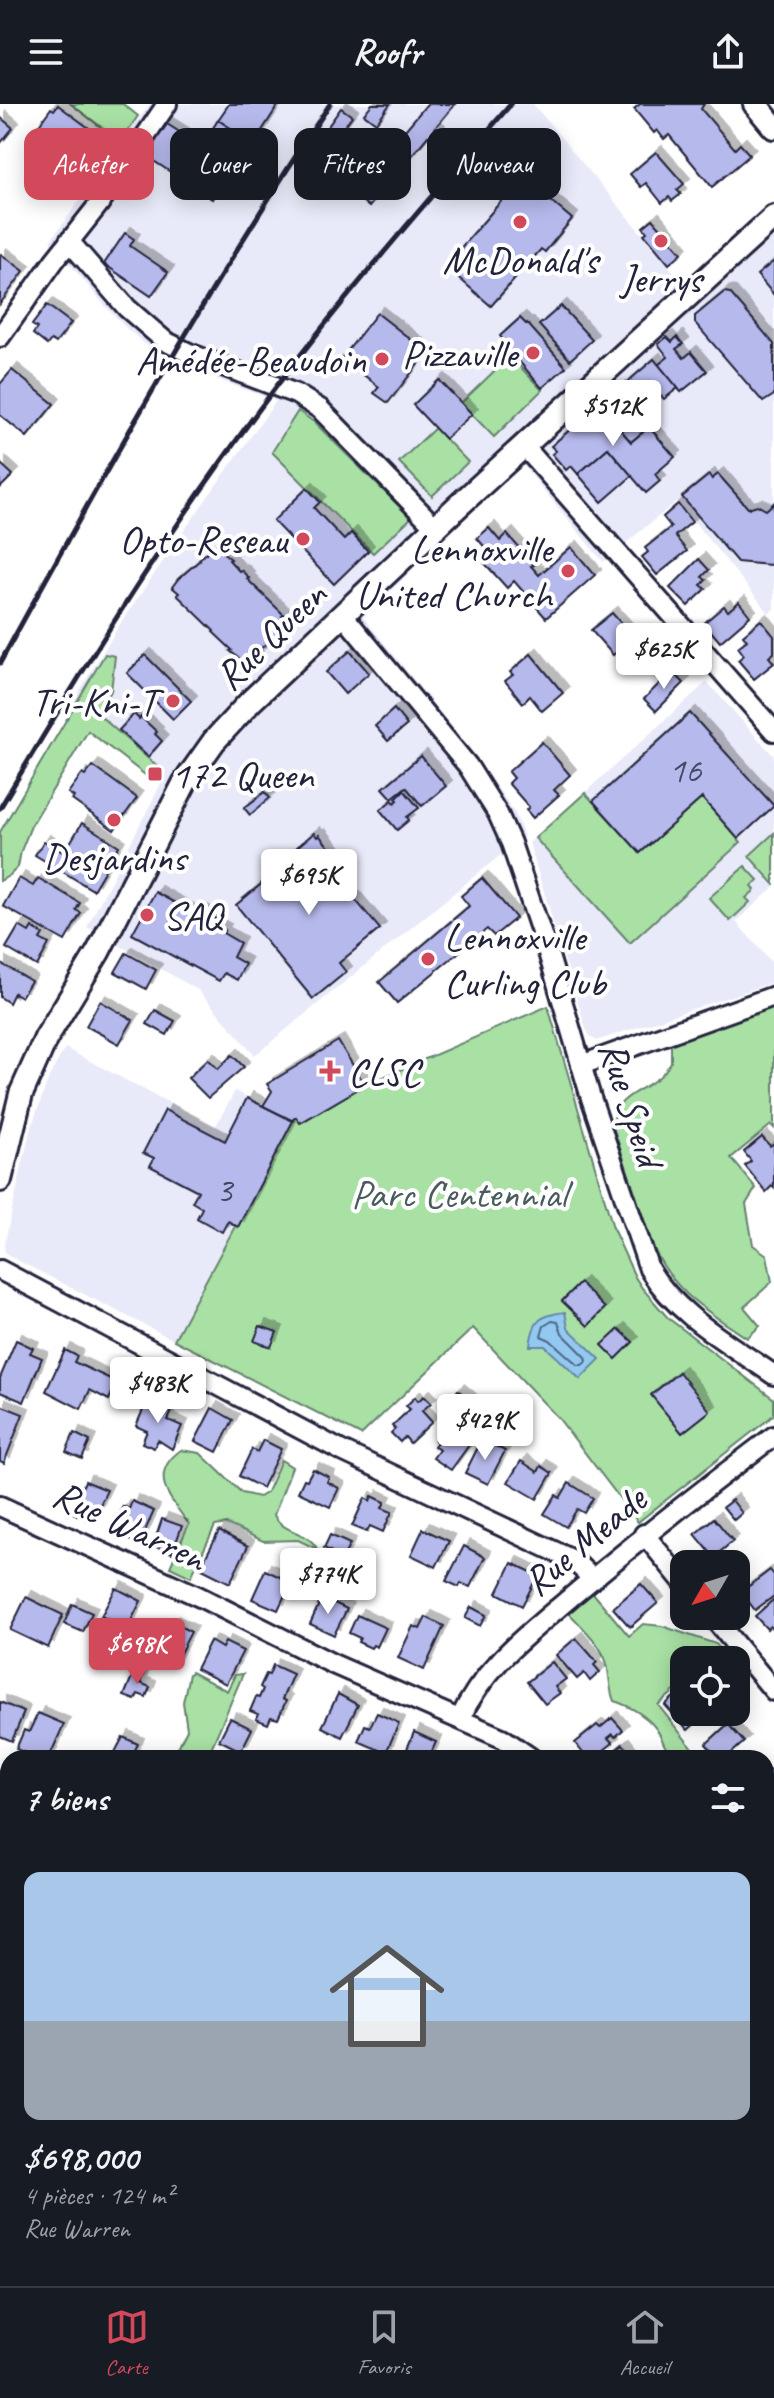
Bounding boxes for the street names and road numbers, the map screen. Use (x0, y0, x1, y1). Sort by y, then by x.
street label: Rue Queen (204, 570, 338, 701)
street label: Rue Speid (587, 1034, 677, 1178)
street label: Rue Warren (45, 1469, 216, 1584)
street label: Rue Meade (513, 1473, 659, 1607)

